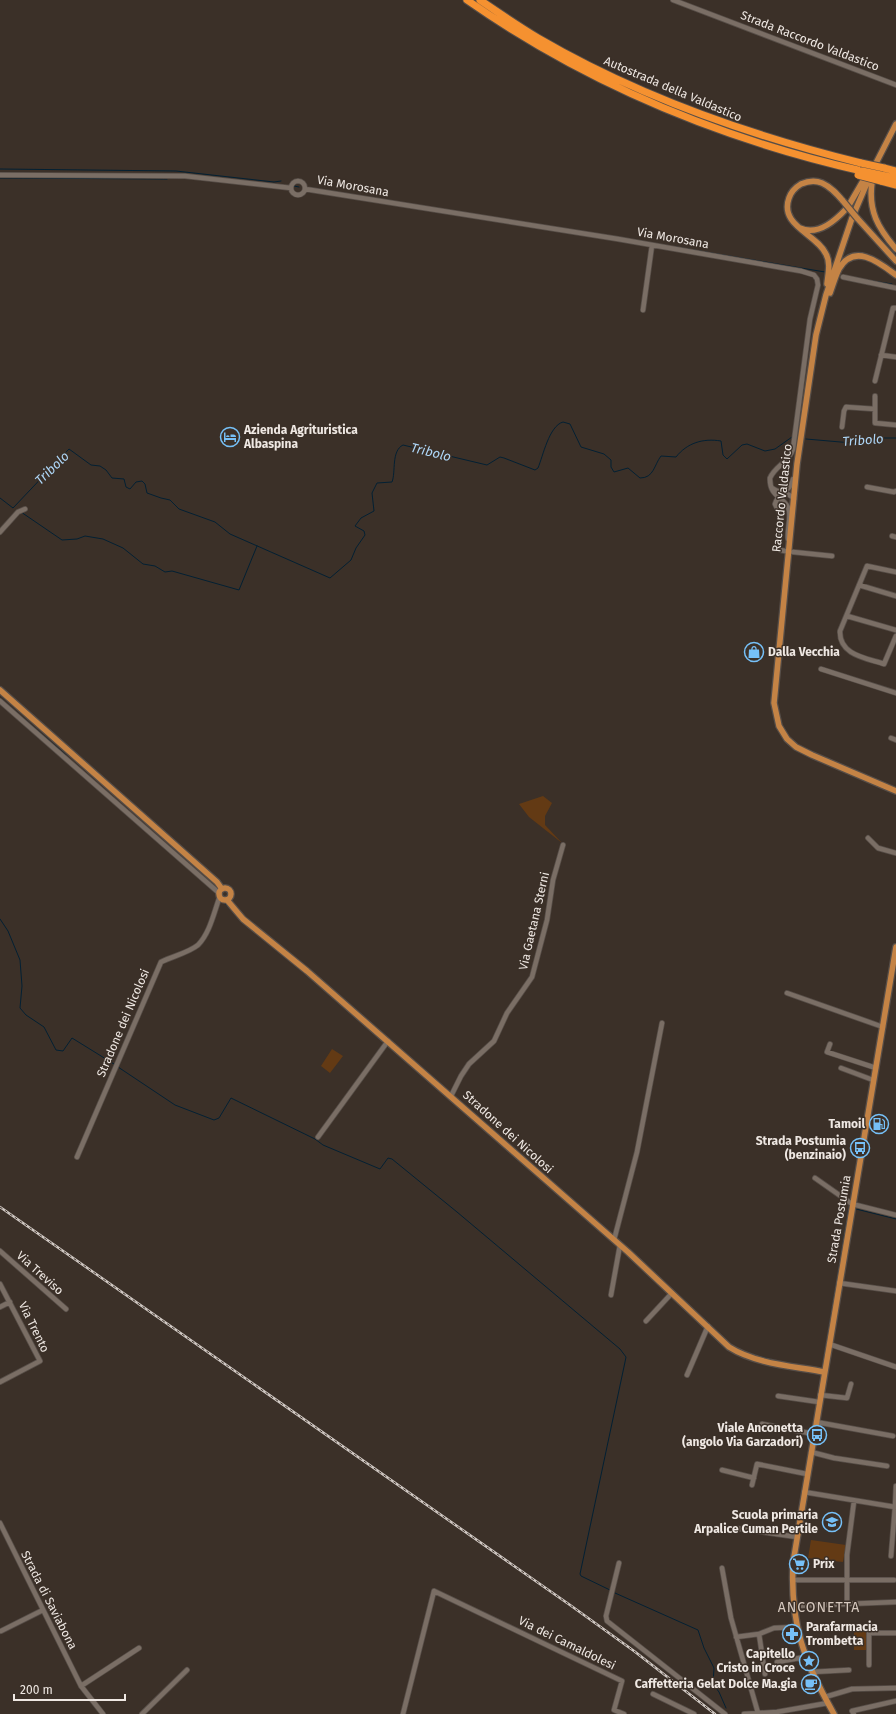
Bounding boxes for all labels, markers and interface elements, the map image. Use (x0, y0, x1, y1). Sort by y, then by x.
street label: Strada Raccordo Valdastico (739, 8, 881, 74)
street label: Autostrada della Valdastico (602, 54, 744, 124)
street label: Via Morosana (316, 173, 390, 199)
street label: Via Morosana (636, 225, 710, 251)
place label: Azienda Agrituristica Albaspina (243, 423, 358, 451)
hotel icon: Azienda Agrituristica Albaspina (219, 426, 241, 448)
water label: Tribolo (842, 431, 884, 449)
water label: Tribolo (409, 440, 453, 464)
street label: Raccordo Valdastico (769, 443, 795, 553)
water label: Tribolo (32, 448, 72, 488)
shop icon: Dalla Vecchia (743, 641, 765, 663)
place label: Dalla Vecchia (768, 645, 840, 659)
street label: Via Gaetana Sterni (516, 871, 552, 971)
street label: Stradone dei Nicolosi (94, 967, 152, 1079)
street label: Stradone dei Nicolosi (460, 1088, 556, 1176)
fuel station icon: Tamoil (868, 1113, 890, 1135)
place label: Tamoil (828, 1117, 865, 1131)
place label: Strada Postumia (benzinaio) (756, 1134, 846, 1162)
bus stop icon: Strada Postumia (benzinaio) (849, 1137, 871, 1159)
street label: Strada Postumia (824, 1174, 854, 1264)
street label: Via Treviso (14, 1248, 66, 1298)
street label: Via Trento (16, 1299, 52, 1355)
place label: Viale Anconetta (angolo Via Garzadori) (682, 1421, 803, 1449)
bus stop icon: Viale Anconetta (angolo Via Garzadori) (806, 1424, 828, 1446)
place label: Scuola primaria Arpalice Cuman Pertile (693, 1508, 818, 1536)
school or university icon: Scuola primaria Arpalice Cuman Pertile (821, 1511, 843, 1533)
street label: Strada di Saviabona (18, 1548, 80, 1652)
supermarket icon: Prix (788, 1553, 810, 1575)
place label: Prix (813, 1557, 835, 1571)
district label: ANCONETTA (778, 1599, 860, 1616)
street label: Via dei Camaldolesi (516, 1613, 618, 1673)
place label: Parafarmacia Trombetta (806, 1620, 878, 1648)
pharmacy icon: Parafarmacia Trombetta (781, 1623, 803, 1645)
place label: Capitello Cristo in Croce (716, 1647, 795, 1675)
place icon: Capitello Cristo in Croce (798, 1650, 820, 1672)
cafe icon: Caffetteria Gelat Dolce Ma.gia (800, 1673, 822, 1695)
scale bar (14, 1676, 125, 1702)
place label: Caffetteria Gelat Dolce Ma.gia (635, 1677, 797, 1691)
text: 200 m (20, 1683, 53, 1697)

